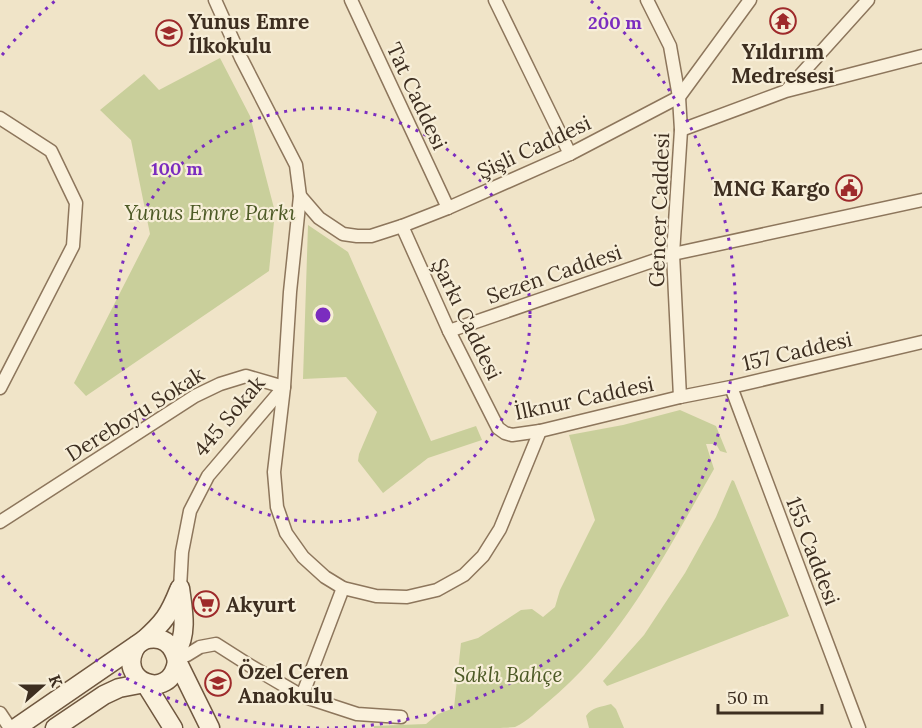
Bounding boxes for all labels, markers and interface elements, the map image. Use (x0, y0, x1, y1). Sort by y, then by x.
temple icon: Yıldırım Medresesi (768, 6, 798, 36)
place label: Yunus Emre İlkokulu (188, 8, 309, 59)
text: 200 m (588, 11, 642, 34)
school or university icon: Yunus Emre İlkokulu (154, 18, 184, 48)
street label: Tat Caddesi (380, 38, 454, 154)
place label: Yıldırım Medresesi (731, 38, 835, 89)
street label: Şişli Caddesi (473, 109, 595, 185)
street label: Gencer Caddesi (643, 132, 675, 288)
text: 100 m (151, 157, 203, 180)
public building icon: MNG Kargo (834, 173, 864, 203)
place label: MNG Kargo (713, 175, 830, 202)
park label: Yunus Emre Parkı (124, 199, 296, 226)
street label: Sezen Caddesi (483, 238, 625, 310)
street label: Şarkı Caddesi (426, 254, 508, 384)
centre of rings (313, 305, 333, 325)
street label: 157 Caddesi (739, 325, 855, 377)
street label: Dereboyu Sokak (61, 360, 210, 467)
street label: 445 Sokak (187, 370, 271, 462)
street label: İlknur Caddesi (512, 370, 656, 426)
street label: 155 Caddesi (780, 493, 846, 609)
supermarket icon: Akyurt (191, 589, 221, 619)
place label: Akyurt (226, 591, 296, 618)
north arrow (12, 656, 72, 716)
place label: Özel Ceren Anaokulu (238, 658, 349, 709)
park label: Saklı Bahçe (453, 661, 563, 688)
school or university icon: Özel Ceren Anaokulu (203, 668, 233, 698)
text: K (45, 672, 68, 690)
scale bar (718, 677, 822, 715)
text: 50 m (727, 686, 769, 709)

